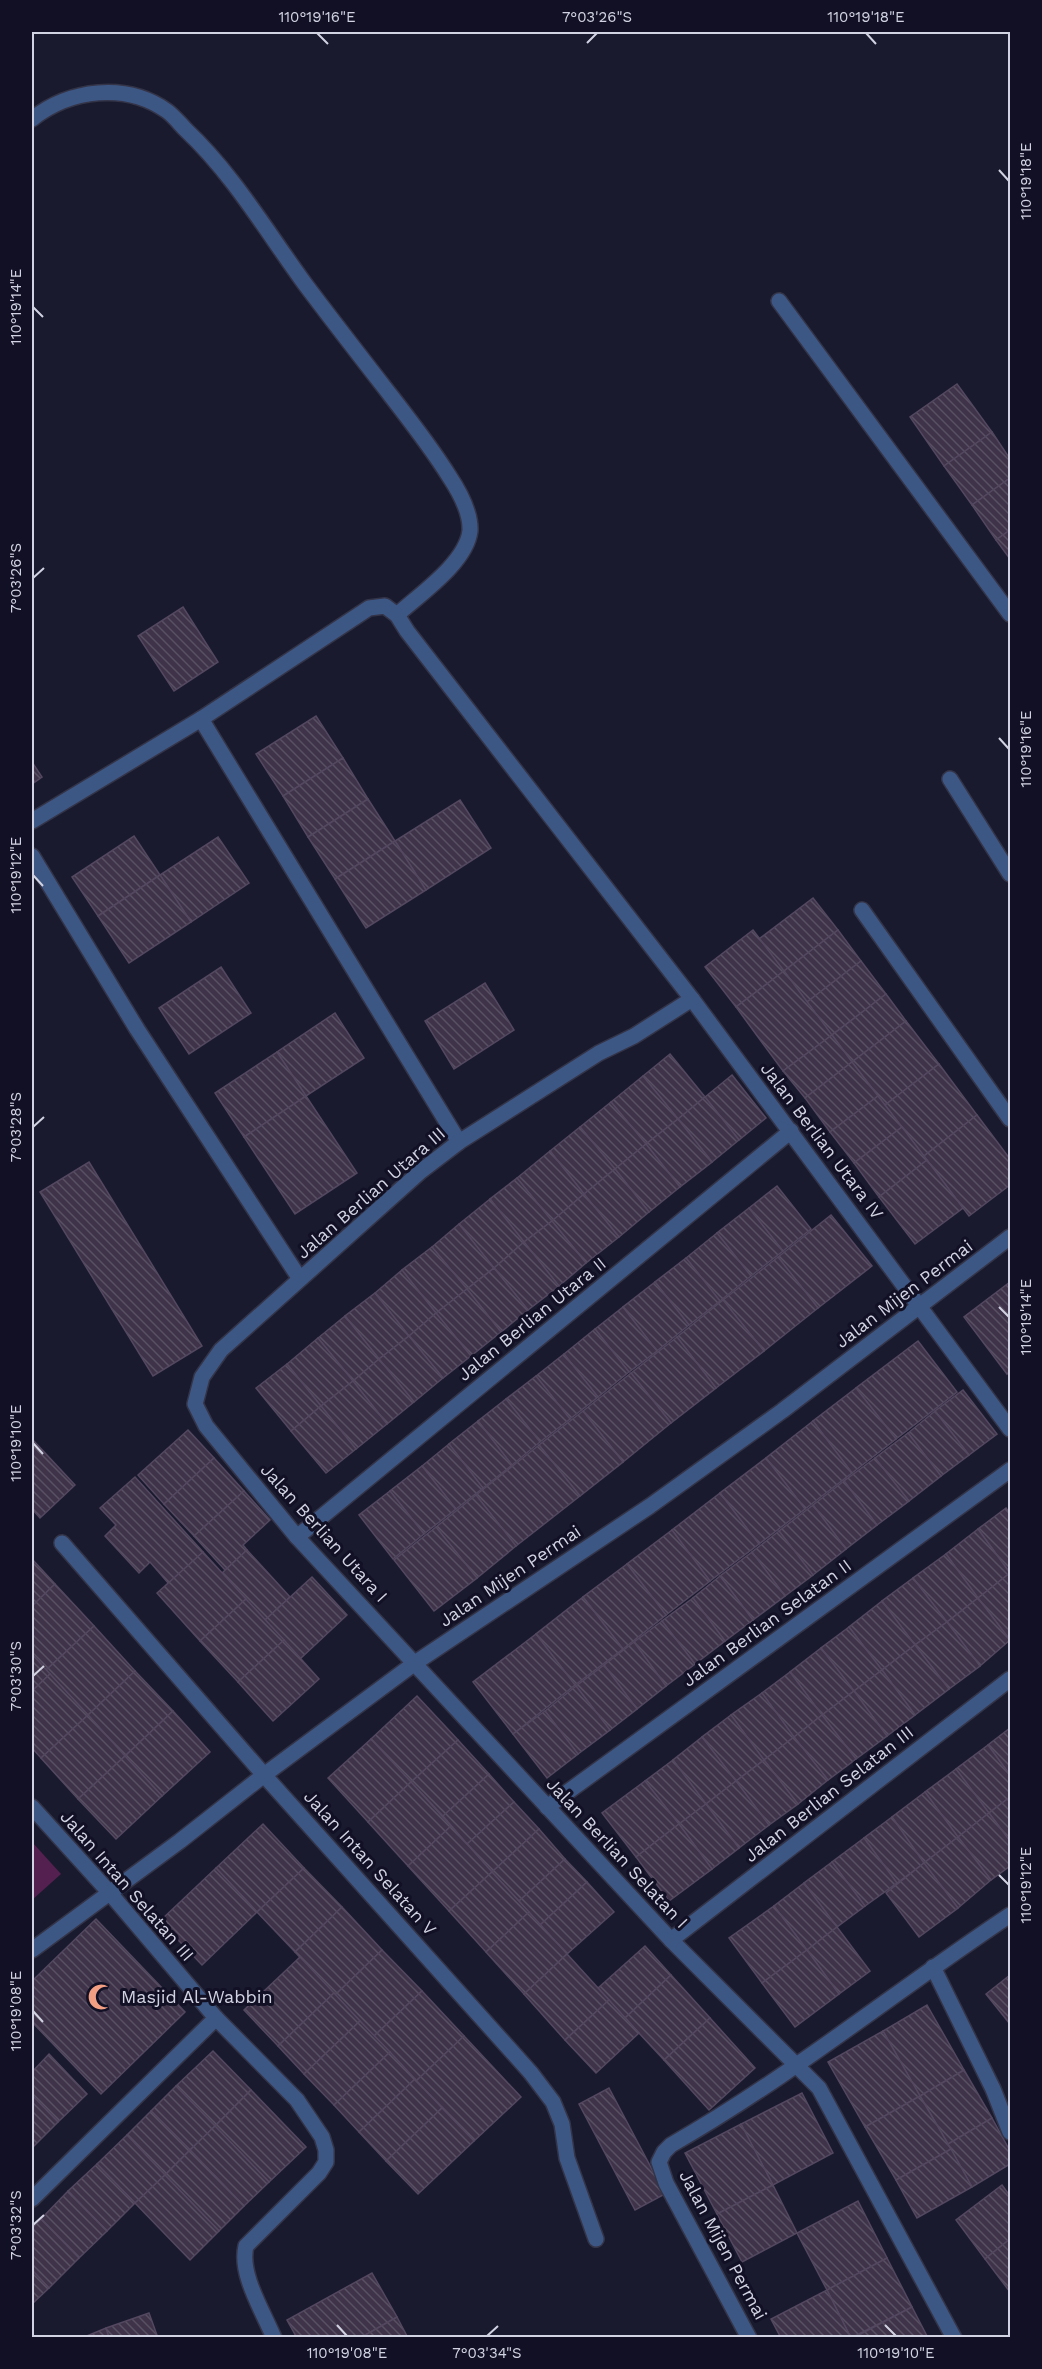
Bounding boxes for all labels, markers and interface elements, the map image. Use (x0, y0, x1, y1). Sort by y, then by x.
text: 110°19'16"E (278, 8, 356, 26)
text: 7°03'26"S (562, 8, 632, 26)
text: 110°19'18"E (827, 8, 905, 26)
text: 110°19'18"E (1017, 142, 1035, 220)
text: 110°19'14"E (7, 269, 25, 345)
text: 7°03'26"S (7, 543, 25, 613)
text: 110°19'16"E (1017, 710, 1035, 788)
text: 110°19'12"E (7, 837, 25, 913)
street label: Jalan Berlian Utara IV (757, 1058, 888, 1223)
text: 7°03'28"S (7, 1092, 25, 1162)
street label: Jalan Berlian Utara III (292, 1122, 449, 1263)
street label: Jalan Mijen Permai (831, 1235, 976, 1352)
street label: Jalan Berlian Utara II (453, 1252, 610, 1385)
text: 110°19'14"E (1017, 1279, 1035, 1355)
text: 110°19'10"E (7, 1404, 25, 1482)
street label: Jalan Berlian Utara I (257, 1459, 392, 1606)
street label: Jalan Mijen Permai (435, 1520, 585, 1631)
street label: Jalan Berlian Selatan II (678, 1554, 855, 1691)
text: 7°03'30"S (7, 1641, 25, 1711)
street label: Jalan Berlian Selatan III (740, 1721, 917, 1866)
street label: Jalan Berlian Selatan I (542, 1773, 693, 1932)
street label: Jalan Intan Selatan V (300, 1786, 441, 1940)
street label: Jalan Intan Selatan III (56, 1806, 198, 1965)
text: 110°19'12"E (1017, 1847, 1035, 1923)
text: 110°19'08"E (7, 1971, 25, 2051)
mosque icon: Masjid Al-Wabbin (86, 1982, 116, 2012)
place label: Masjid Al-Wabbin (121, 1986, 273, 2007)
street label: Jalan Mijen Permai (675, 2166, 772, 2323)
text: 7°03'32"S (7, 2190, 25, 2260)
text: 110°19'08"E (307, 2344, 387, 2362)
text: 7°03'34"S (452, 2344, 522, 2362)
text: 110°19'10"E (857, 2344, 935, 2362)

